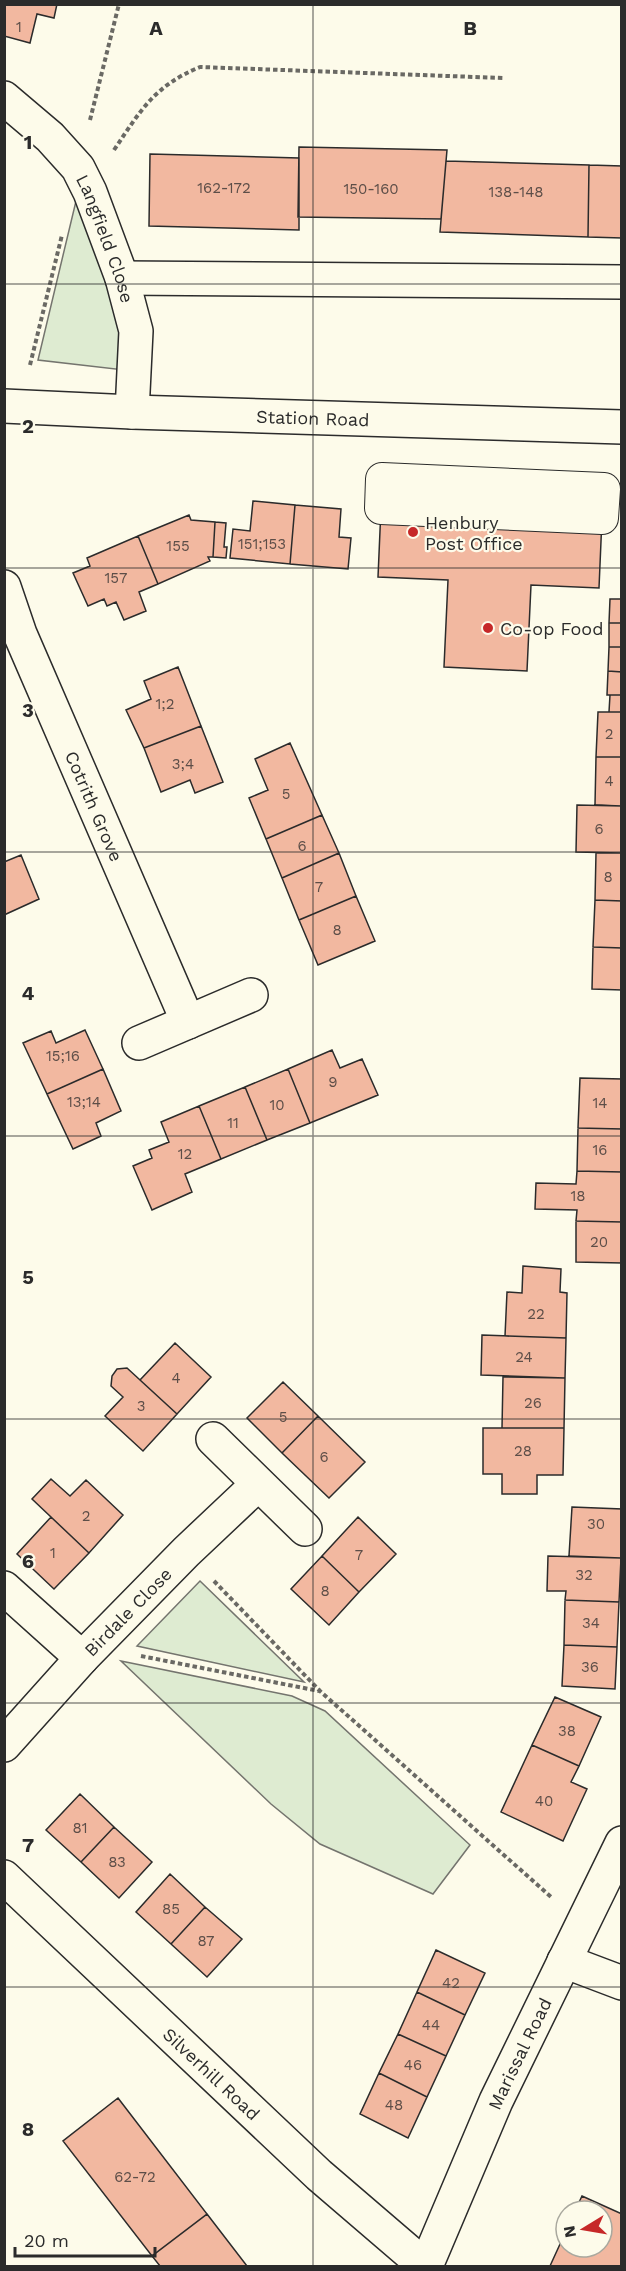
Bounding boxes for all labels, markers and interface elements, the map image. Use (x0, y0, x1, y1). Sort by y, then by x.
text: A (149, 16, 163, 40)
text: B (463, 16, 477, 40)
house number: 1 (16, 18, 22, 36)
text: 1 (24, 130, 32, 154)
street label: Langfield Close (72, 171, 139, 305)
house number: 162-172 (197, 179, 251, 197)
house number: 150-160 (343, 180, 399, 198)
house number: 138-148 (488, 183, 544, 201)
street label: Station Road (256, 405, 370, 430)
text: 2 (22, 414, 34, 438)
place label: Henbury Post Office (425, 512, 523, 554)
marker: Henbury Post Office (406, 525, 420, 539)
house number: 151;153 (238, 535, 286, 553)
house number: 155 (166, 537, 190, 555)
house number: 157 (105, 569, 128, 587)
place label: Co-op Food (500, 618, 603, 639)
marker: Co-op Food (481, 621, 495, 635)
house number: 1;2 (155, 695, 175, 713)
text: 3 (22, 698, 34, 722)
house number: 2 (605, 725, 613, 743)
street label: Cotrith Grove (61, 748, 128, 864)
house number: 3;4 (172, 755, 194, 773)
house number: 4 (604, 772, 614, 790)
house number: 5 (282, 785, 290, 803)
house number: 6 (594, 820, 604, 838)
house number: 6 (297, 837, 307, 855)
house number: 8 (603, 868, 613, 886)
house number: 7 (315, 878, 323, 896)
house number: 8 (332, 921, 342, 939)
text: 4 (22, 981, 35, 1005)
house number: 15;16 (46, 1047, 80, 1065)
house number: 9 (328, 1073, 338, 1091)
house number: 13;14 (67, 1093, 101, 1111)
house number: 14 (592, 1094, 608, 1112)
house number: 10 (269, 1096, 285, 1114)
house number: 11 (227, 1114, 239, 1132)
house number: 16 (593, 1141, 607, 1159)
house number: 12 (178, 1145, 192, 1163)
house number: 18 (570, 1187, 586, 1205)
house number: 20 (590, 1233, 608, 1251)
text: 5 (22, 1265, 34, 1289)
house number: 22 (527, 1305, 545, 1323)
house number: 24 (515, 1348, 533, 1366)
house number: 4 (171, 1369, 181, 1387)
house number: 26 (524, 1394, 542, 1412)
house number: 3 (137, 1397, 145, 1415)
house number: 5 (279, 1408, 287, 1426)
house number: 28 (514, 1442, 532, 1460)
house number: 6 (319, 1448, 329, 1466)
house number: 2 (82, 1507, 90, 1525)
house number: 30 (587, 1515, 605, 1533)
house number: 1 (50, 1544, 56, 1562)
house number: 7 (355, 1546, 363, 1564)
text: 6 (22, 1549, 34, 1573)
street label: Birdale Close (80, 1563, 176, 1660)
house number: 32 (575, 1566, 593, 1584)
house number: 8 (320, 1582, 330, 1600)
house number: 34 (582, 1614, 600, 1632)
house number: 36 (581, 1658, 599, 1676)
house number: 38 (558, 1722, 576, 1740)
house number: 40 (535, 1792, 553, 1810)
house number: 81 (72, 1819, 88, 1837)
text: 7 (22, 1833, 34, 1857)
house number: 83 (108, 1853, 126, 1871)
house number: 85 (162, 1900, 180, 1918)
house number: 87 (197, 1932, 215, 1950)
house number: 42 (442, 1974, 460, 1992)
street label: Marissal Road (483, 1994, 555, 2113)
house number: 44 (422, 2016, 440, 2034)
street label: Silverhill Road (159, 2023, 264, 2124)
house number: 46 (404, 2056, 422, 2074)
house number: 48 (385, 2096, 403, 2114)
text: 8 (22, 2117, 34, 2141)
house number: 62-72 (114, 2168, 156, 2186)
north arrow (554, 2199, 614, 2259)
scale bar (15, 2220, 154, 2258)
text: N (559, 2224, 580, 2239)
text: 20 m (24, 2230, 69, 2251)

